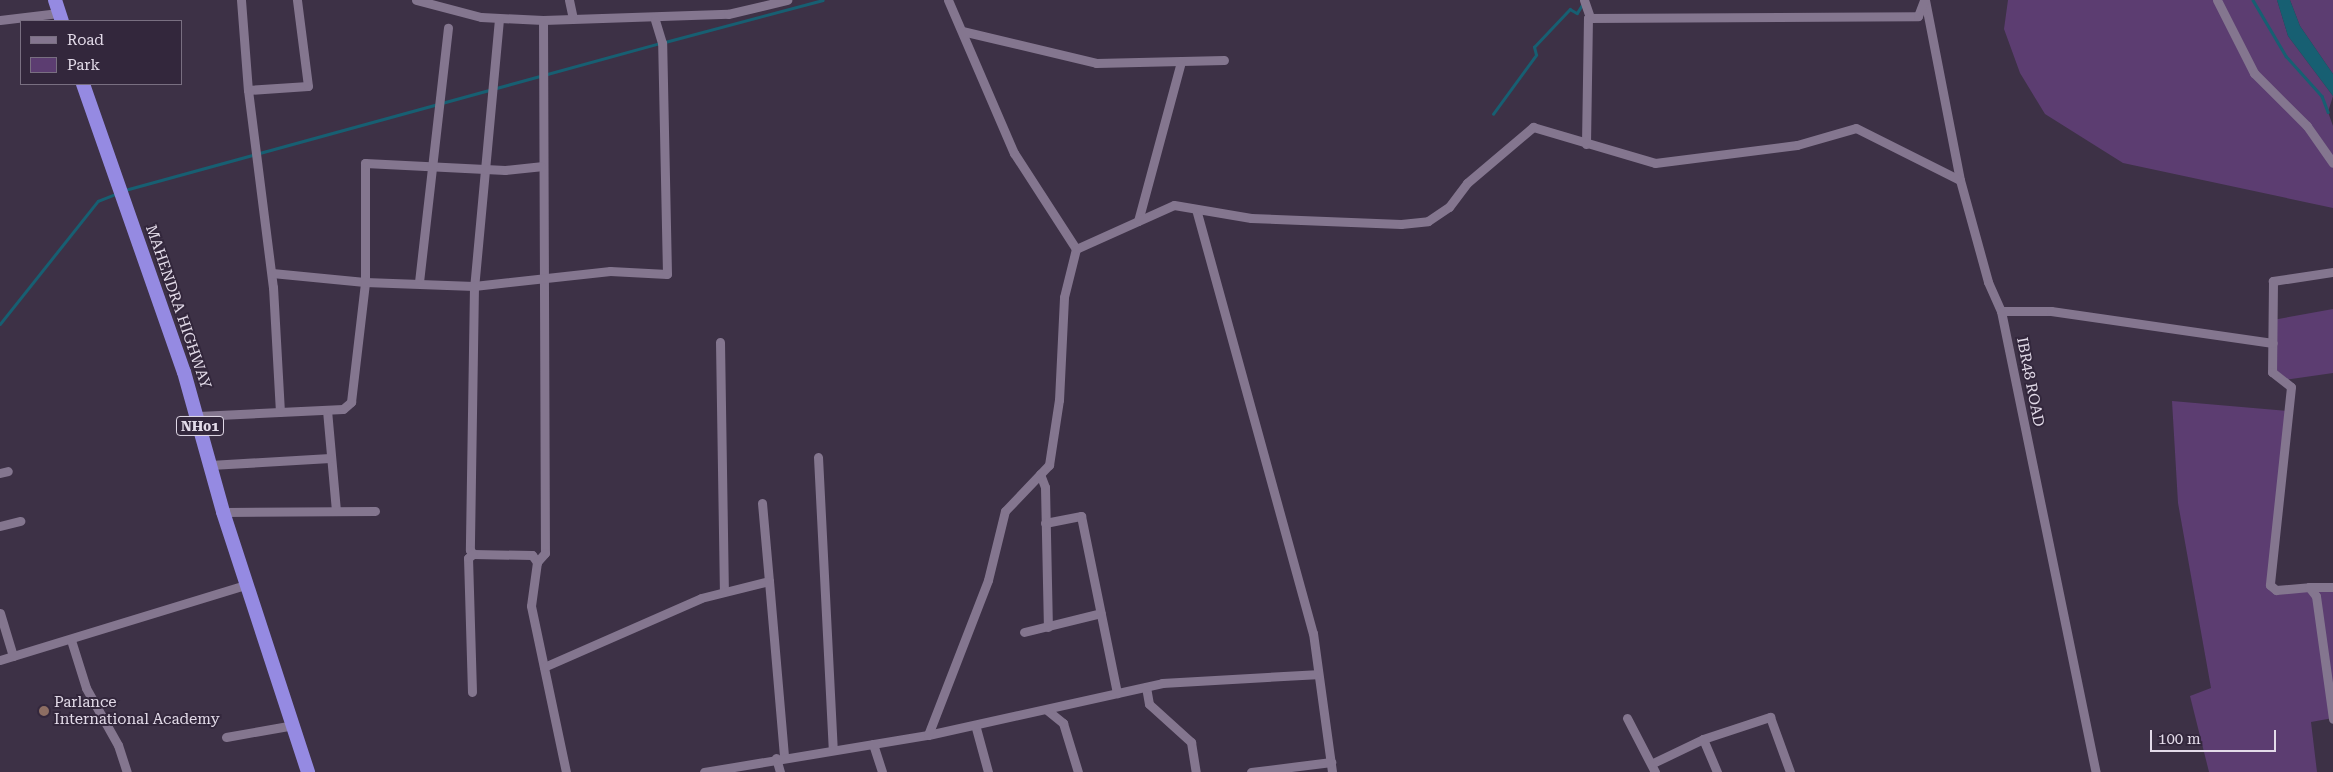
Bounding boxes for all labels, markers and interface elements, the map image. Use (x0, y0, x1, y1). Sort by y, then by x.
legend (20, 20, 182, 85)
text: Road (67, 31, 104, 49)
text: Park (67, 56, 100, 74)
street label: MAHENDRA HIGHWAY (141, 223, 215, 391)
street label: IBR48 ROAD (2013, 336, 2047, 428)
road number: NH01 (175, 414, 225, 438)
place label: Parlance International Academy (54, 693, 220, 728)
marker: Parlance International Academy (38, 705, 50, 717)
scale bar (2153, 720, 2279, 752)
text: 100 m (2158, 730, 2201, 748)

